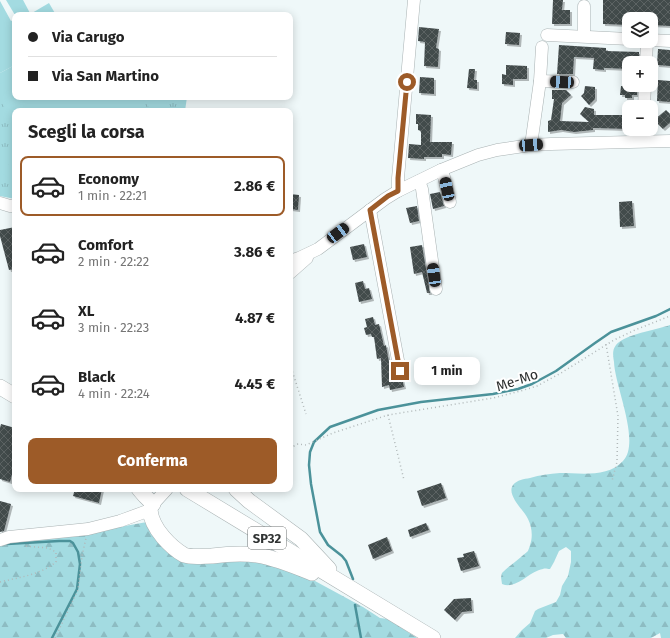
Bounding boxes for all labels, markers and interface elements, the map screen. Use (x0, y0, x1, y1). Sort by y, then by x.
map controls (622, 12, 658, 136)
button: layers (622, 12, 658, 48)
text: Via Carugo (52, 28, 125, 46)
button: + (622, 56, 658, 92)
text: Via San Martino (52, 67, 159, 85)
route start (398, 73, 416, 91)
car (550, 75, 574, 89)
button: − (622, 100, 658, 136)
text: Scegli la corsa (28, 121, 145, 143)
car (519, 138, 543, 152)
icon: car (30, 168, 66, 204)
text: Economy (78, 170, 139, 188)
car (439, 176, 455, 202)
text: 2.86 € (234, 177, 275, 195)
text: 1 min · 22:21 (78, 188, 147, 203)
car (325, 221, 351, 245)
icon: car (30, 234, 66, 270)
text: Comfort (78, 236, 134, 254)
text: 3.86 € (234, 243, 275, 261)
text: 2 min · 22:22 (78, 254, 149, 269)
car (426, 262, 442, 288)
icon: car (30, 300, 66, 336)
text: XL (78, 302, 94, 320)
text: 4.87 € (235, 309, 275, 327)
text: 3 min · 22:23 (78, 320, 149, 335)
callout: 1 min (414, 357, 480, 385)
route end (391, 362, 409, 380)
text: 1 min (431, 363, 463, 378)
icon: car (30, 366, 66, 402)
street label: Me-Mo (494, 366, 540, 395)
text: Black (78, 368, 115, 386)
text: 4.45 € (234, 375, 275, 393)
text: 4 min · 22:24 (78, 386, 150, 401)
button: Conferma (28, 438, 277, 484)
road number: SP32 (248, 527, 286, 549)

